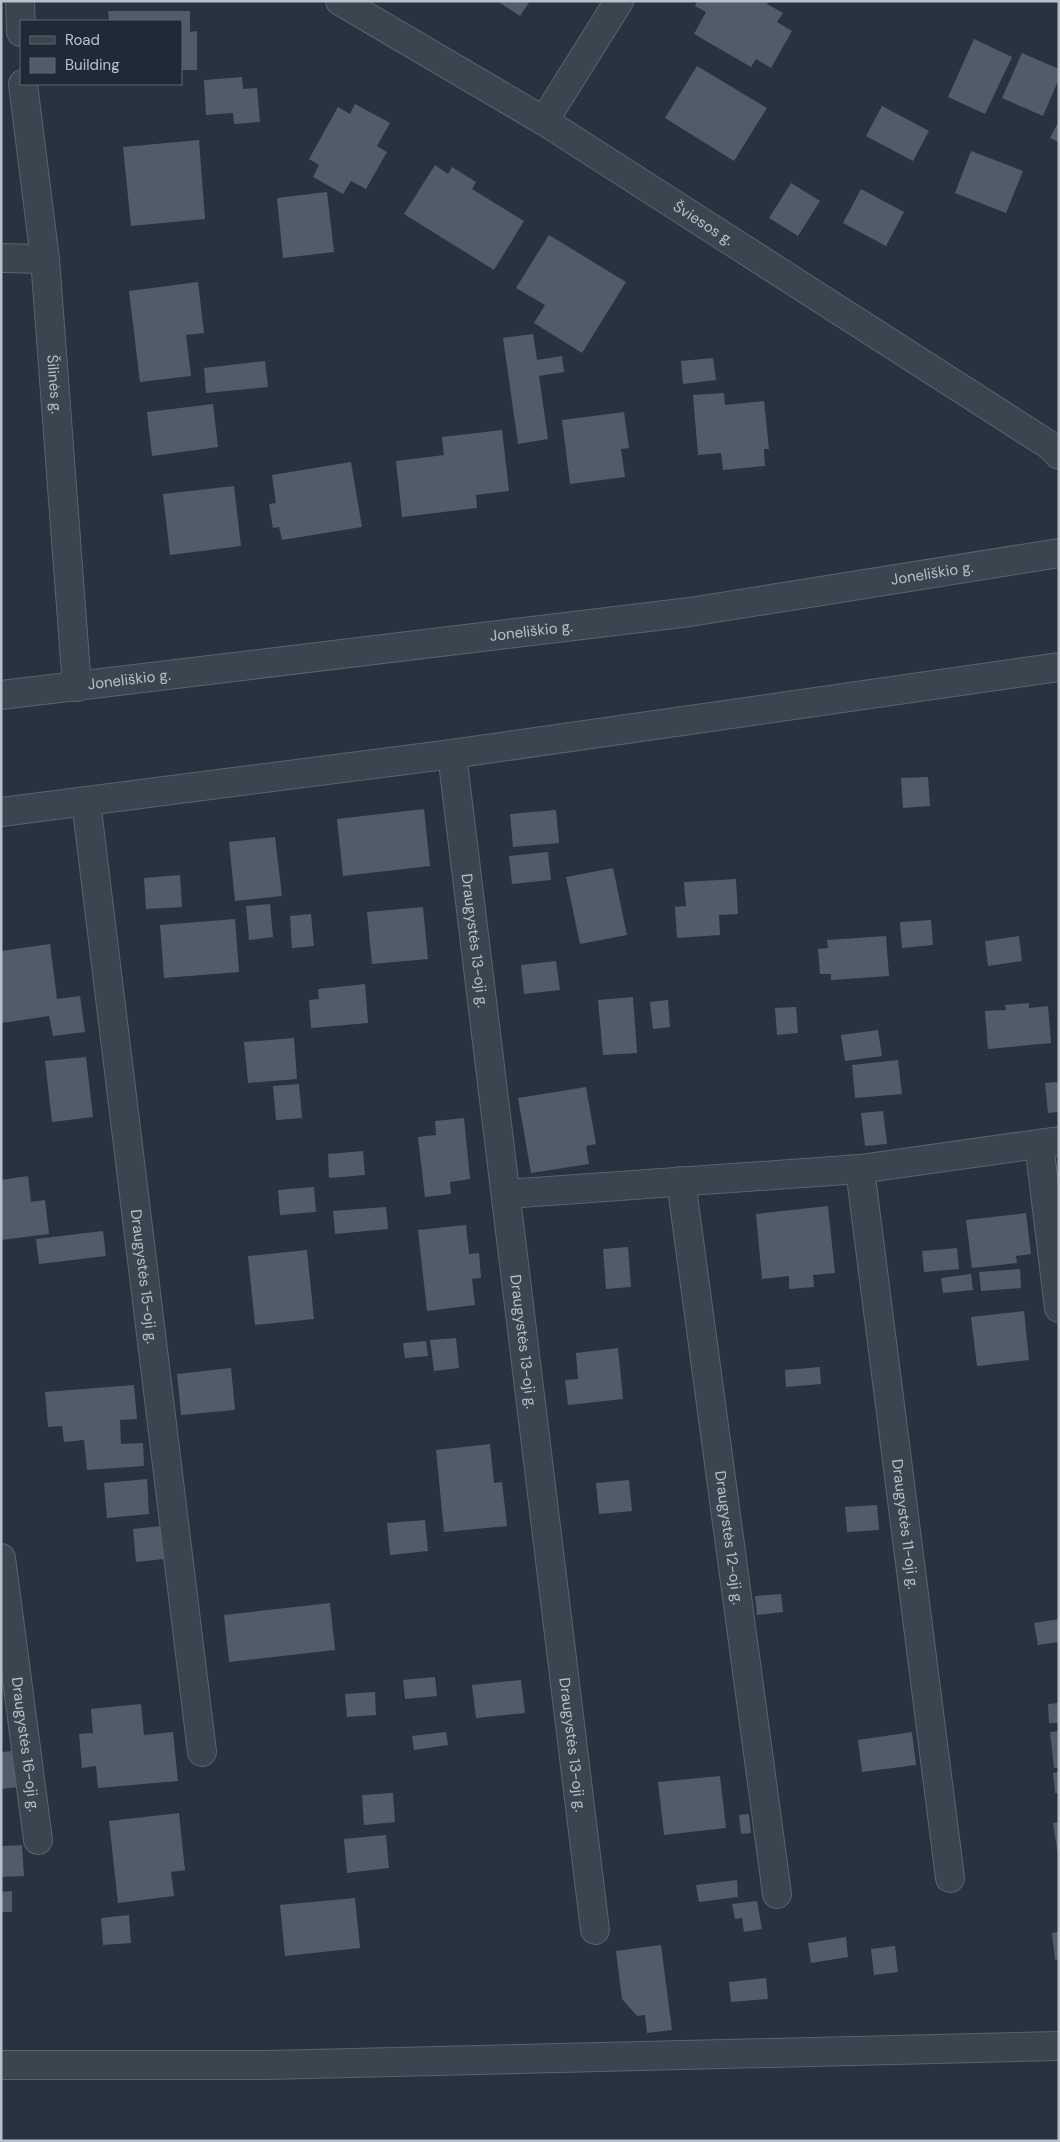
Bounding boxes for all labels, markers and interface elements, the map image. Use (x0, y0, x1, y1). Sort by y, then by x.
legend (20, 20, 182, 85)
text: Road (65, 30, 100, 50)
text: Building (65, 55, 120, 75)
street label: Šviesos g. (669, 196, 737, 250)
street label: Šilinės g. (42, 354, 67, 415)
street label: Joneliškio g. (889, 557, 975, 590)
street label: Joneliškio g. (489, 616, 574, 646)
street label: Joneliškio g. (86, 665, 172, 694)
street label: Draugystės 13-oji g. (457, 872, 493, 1009)
street label: Draugystės 15-oji g. (126, 1208, 162, 1345)
street label: Draugystės 13-oji g. (505, 1273, 542, 1410)
street label: Draugystės 11-oji g. (887, 1458, 923, 1590)
street label: Draugystės 12-oji g. (710, 1470, 748, 1606)
street label: Draugystės 16-oji g. (7, 1676, 44, 1813)
street label: Draugystės 13-oji g. (554, 1676, 591, 1813)

